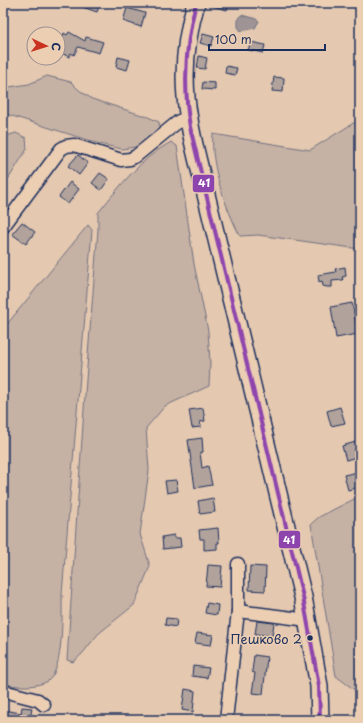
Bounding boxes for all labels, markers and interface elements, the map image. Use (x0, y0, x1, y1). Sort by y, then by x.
north arrow (26, 26, 66, 66)
scale bar (209, 26, 325, 52)
text: 100 m (215, 30, 252, 48)
text: С (48, 42, 65, 51)
line badge: 41 (192, 174, 215, 193)
text: 41 (198, 174, 210, 191)
line badge: 41 (278, 530, 301, 549)
text: 41 (283, 531, 295, 548)
place label: Пешково 2 (231, 629, 302, 648)
marker: Пешково 2 (305, 633, 315, 643)

